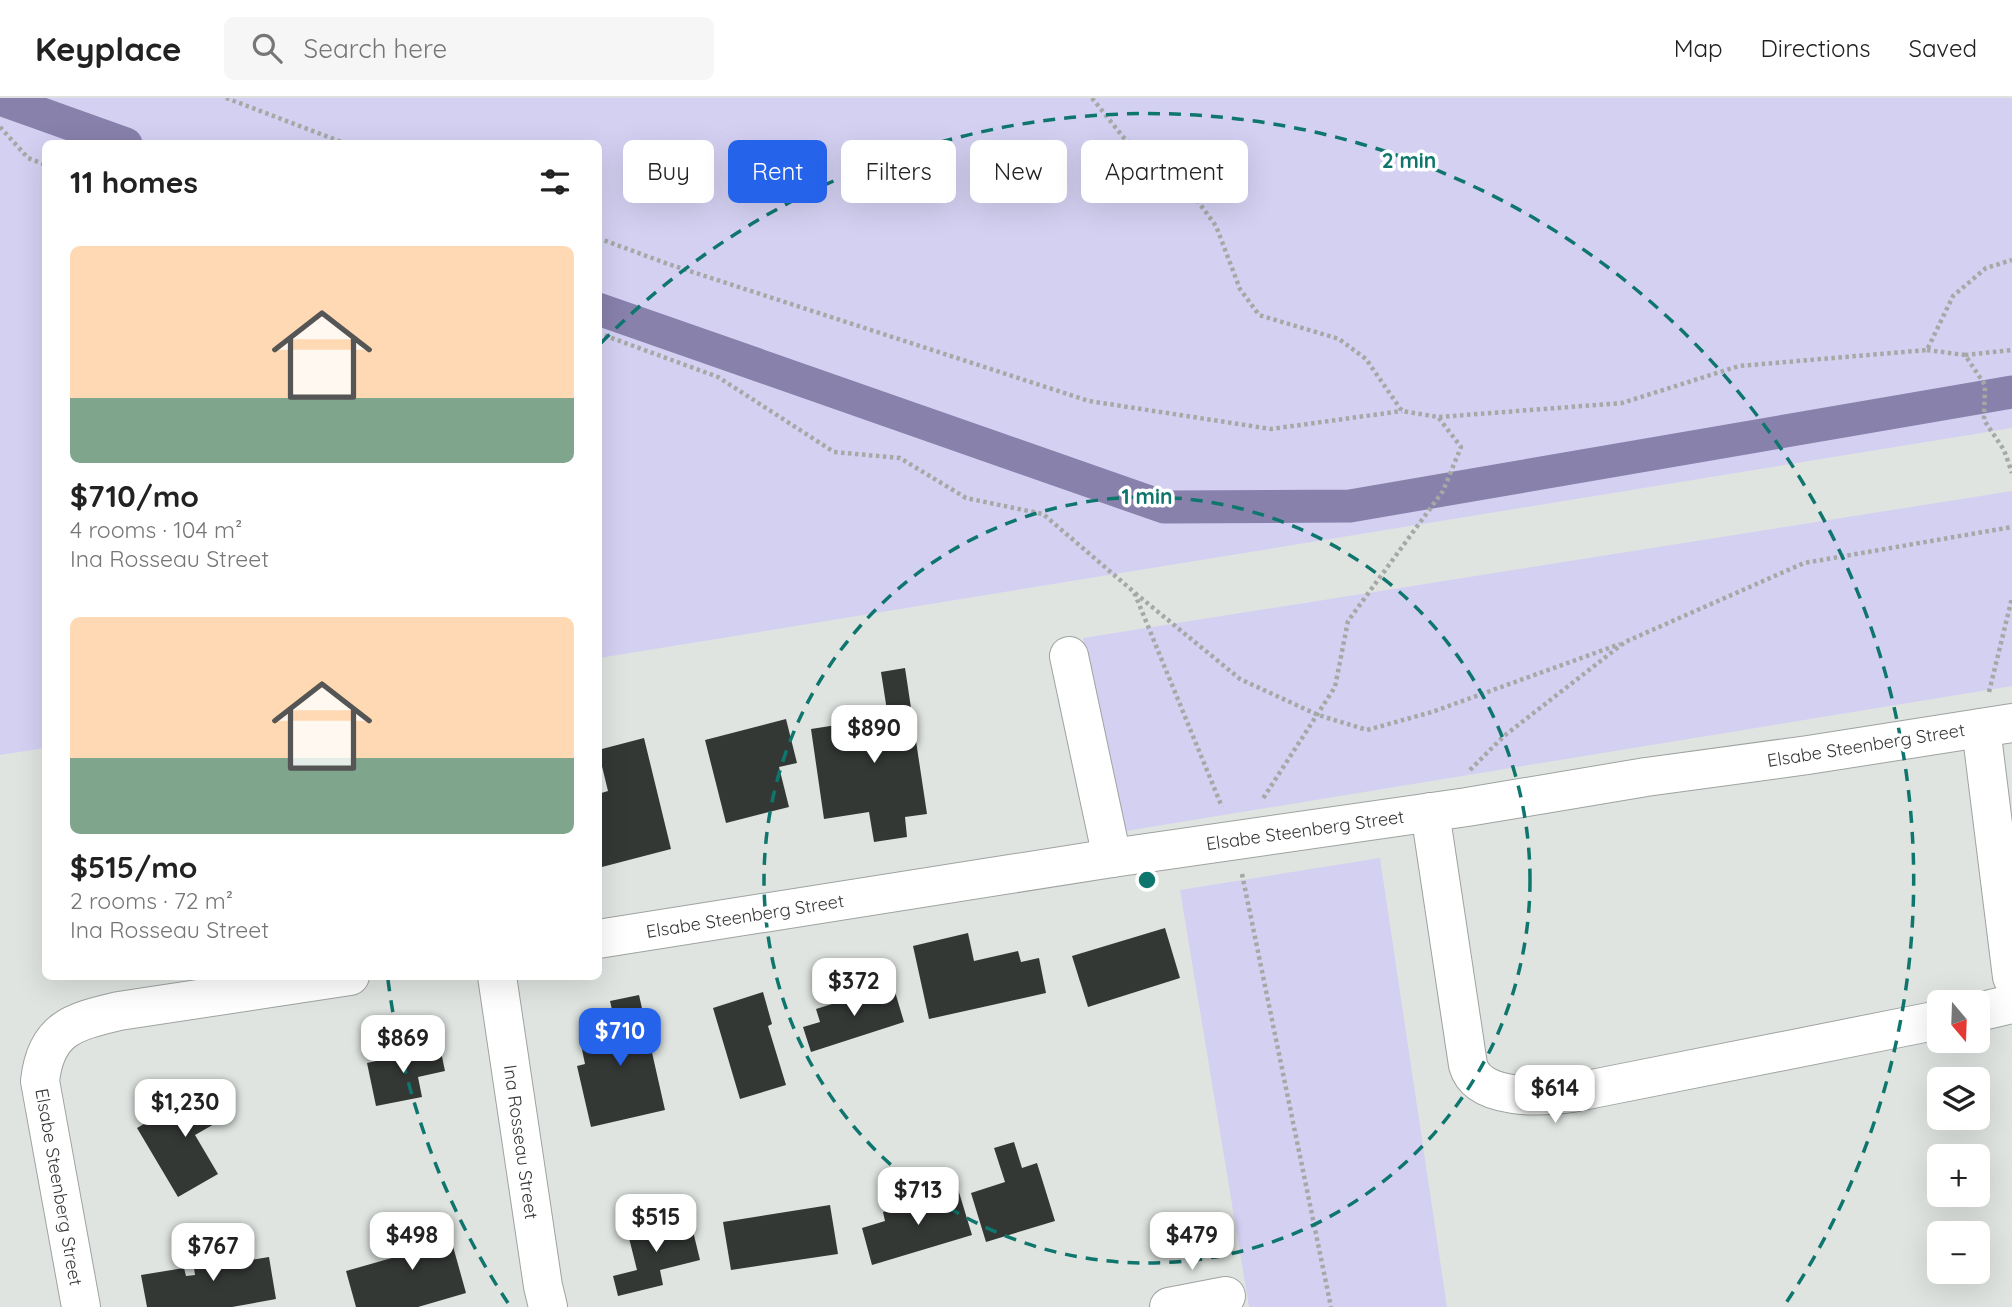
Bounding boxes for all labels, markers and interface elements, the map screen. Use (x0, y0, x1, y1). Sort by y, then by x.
search box (224, 17, 714, 80)
text: Keyplace (35, 28, 182, 69)
icon: search (248, 29, 286, 67)
text: Search here (304, 32, 447, 65)
text: Map (1674, 33, 1723, 63)
text: Directions (1761, 33, 1871, 63)
text: Saved (1909, 33, 1977, 63)
chip: Buy (623, 140, 714, 203)
chip: Rent (728, 140, 827, 203)
chip: Filters (841, 140, 956, 203)
chip: New (970, 140, 1067, 203)
chip: Apartment (1081, 140, 1248, 203)
text: 2 min (1382, 147, 1436, 173)
text: 11 homes (70, 163, 198, 201)
icon: filters (536, 163, 574, 201)
icon: home (259, 292, 385, 418)
text: $710/mo (70, 477, 199, 515)
text: 1 min (1122, 483, 1172, 509)
text: 4 rooms · 104 m² (70, 515, 242, 544)
text: Ina Rosseau Street (70, 544, 269, 573)
icon: home (259, 663, 385, 789)
pin: $890 (833, 706, 915, 765)
text: $890 (847, 713, 901, 742)
street label: Elsabe Steenberg Street (1766, 718, 1966, 772)
street label: Elsabe Steenberg Street (1204, 805, 1406, 855)
text: $515/mo (70, 848, 198, 886)
centre of rings (1135, 868, 1159, 892)
text: 2 rooms · 72 m² (70, 886, 233, 915)
street label: Elsabe Steenberg Street (645, 889, 845, 943)
text: Ina Rosseau Street (70, 915, 269, 944)
pin: $372 (813, 958, 895, 1018)
text: $372 (828, 966, 880, 995)
north arrow (1927, 990, 1990, 1054)
map controls (1927, 990, 1990, 1284)
pin: $710 (579, 1009, 661, 1068)
pin: $869 (362, 1016, 444, 1075)
text: $710 (595, 1016, 645, 1045)
text: $869 (377, 1023, 429, 1052)
street label: Ina Rosseau Street (499, 1063, 543, 1221)
pin: $614 (1514, 1066, 1596, 1125)
button: layers (1927, 1067, 1990, 1130)
text: $614 (1531, 1073, 1579, 1102)
pin: $1,230 (128, 1080, 242, 1139)
street label: Elsabe Steenberg Street (30, 1087, 88, 1287)
text: $1,230 (151, 1087, 219, 1116)
button: + (1927, 1144, 1990, 1207)
pin: $713 (877, 1168, 959, 1227)
text: $713 (894, 1175, 942, 1204)
pin: $515 (615, 1194, 697, 1254)
text: $515 (631, 1202, 681, 1231)
pin: $498 (371, 1212, 453, 1272)
pin: $479 (1151, 1212, 1233, 1272)
text: $498 (386, 1220, 438, 1249)
text: $479 (1166, 1220, 1218, 1249)
button: − (1927, 1221, 1990, 1284)
pin: $767 (172, 1224, 254, 1283)
text: $767 (187, 1231, 239, 1260)

